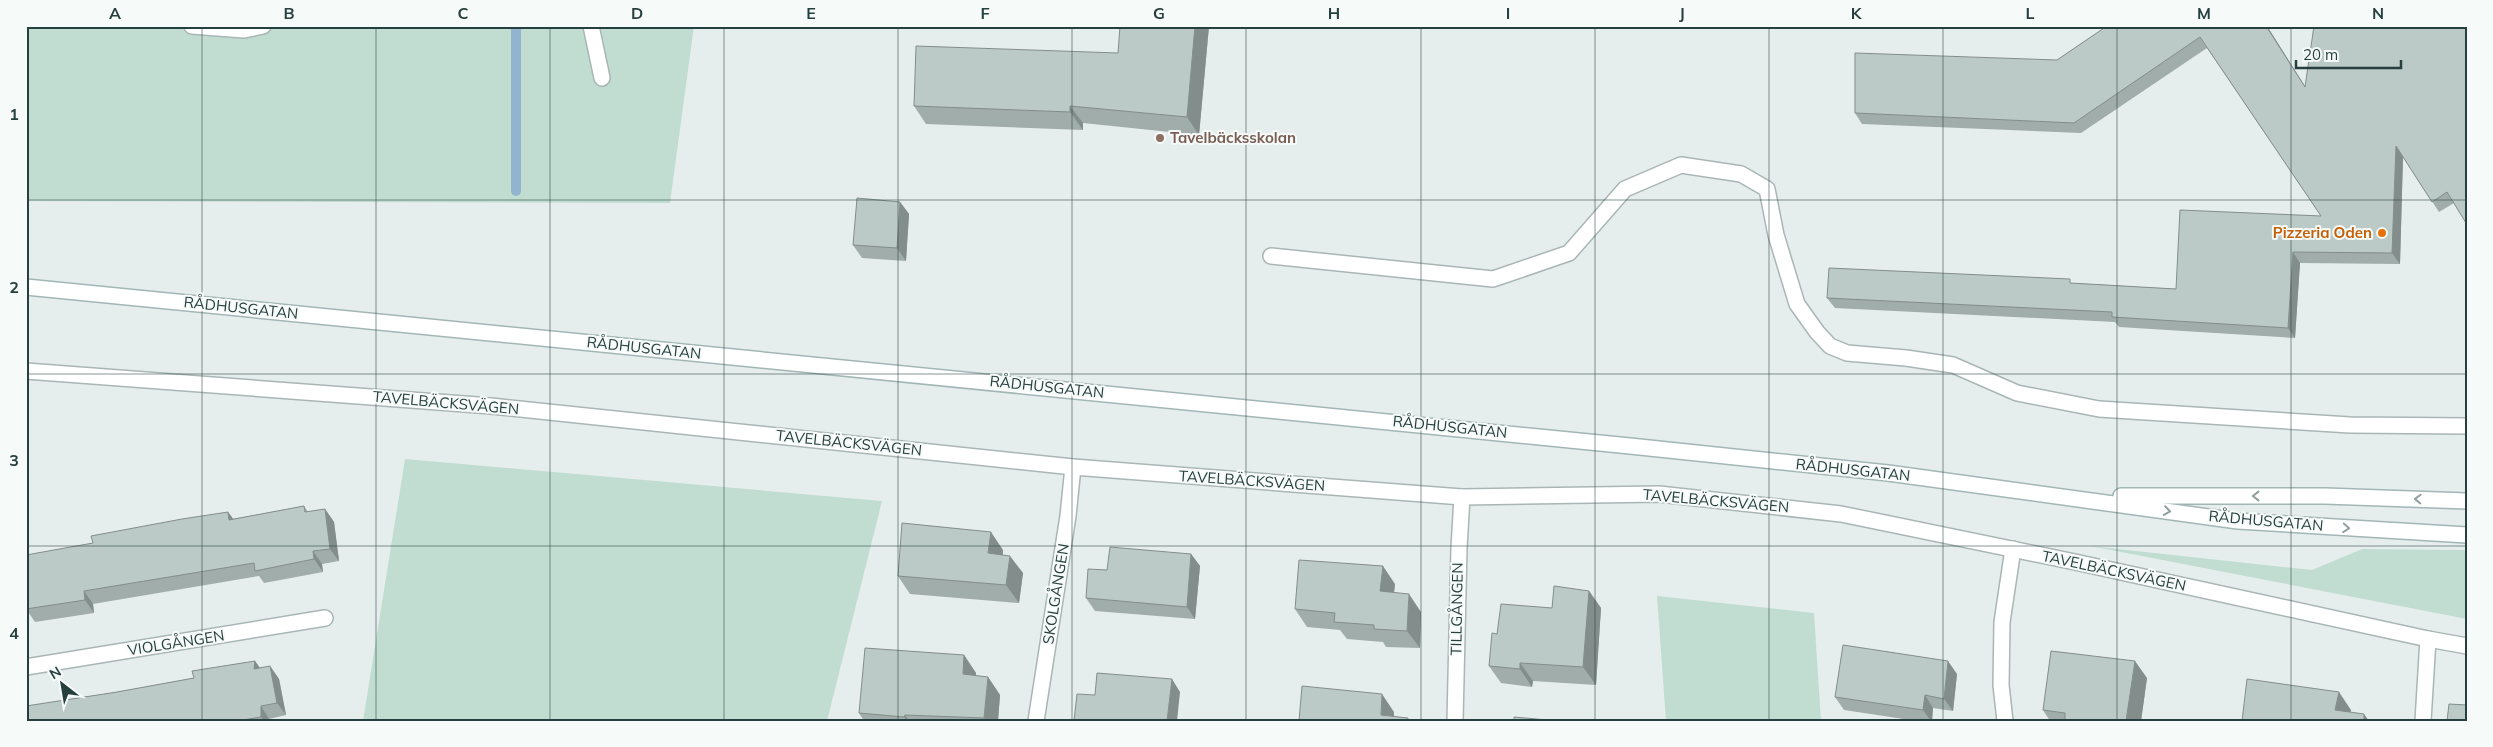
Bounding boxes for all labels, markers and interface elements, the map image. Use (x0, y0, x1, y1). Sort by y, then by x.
text: A (109, 3, 121, 23)
text: B (283, 3, 295, 23)
text: C (458, 3, 469, 23)
text: D (631, 3, 643, 23)
text: E (806, 3, 816, 23)
text: F (980, 3, 990, 23)
text: G (1153, 3, 1165, 23)
text: H (1328, 3, 1340, 23)
text: I (1506, 3, 1510, 23)
text: J (1679, 3, 1685, 23)
text: K (1851, 3, 1863, 23)
text: L (2026, 3, 2035, 23)
text: M (2197, 3, 2211, 23)
text: N (2372, 3, 2384, 23)
scale bar (2296, 38, 2400, 70)
text: 20 m (2303, 45, 2338, 64)
text: 1 (9, 104, 19, 124)
place label: Tavelbäcksskolan (1170, 128, 1296, 147)
marker: Tavelbäcksskolan (1154, 132, 1166, 144)
place label: Pizzeria Oden (2273, 223, 2372, 242)
marker: Pizzeria Oden (2376, 227, 2388, 239)
text: 2 (9, 277, 19, 297)
street label: RÅDHUSGATAN (183, 291, 299, 323)
street label: RÅDHUSGATAN (586, 331, 702, 363)
street label: RÅDHUSGATAN (989, 370, 1105, 402)
street label: TAVELBÄCKSVÄGEN (372, 387, 520, 418)
street label: RÅDHUSGATAN (1392, 410, 1508, 442)
street label: TAVELBÄCKSVÄGEN (775, 425, 923, 460)
text: 3 (9, 450, 19, 470)
street label: RÅDHUSGATAN (1795, 453, 1911, 485)
street label: TAVELBÄCKSVÄGEN (1178, 466, 1326, 495)
street label: TAVELBÄCKSVÄGEN (1642, 485, 1790, 516)
one-way arrow (2251, 491, 2259, 501)
one-way arrow (2414, 494, 2422, 505)
one-way arrow (2164, 505, 2172, 516)
street label: RÅDHUSGATAN (2208, 505, 2324, 535)
one-way arrow (2343, 522, 2351, 533)
street label: SKOLGÅNGEN (1037, 542, 1073, 646)
street label: TAVELBÄCKSVÄGEN (2040, 546, 2188, 595)
street label: TILLGÅNGEN (1445, 562, 1467, 656)
text: 4 (9, 623, 19, 643)
street label: VIOLGÅNGEN (126, 624, 226, 660)
north arrow (38, 660, 88, 710)
text: N (46, 662, 64, 683)

